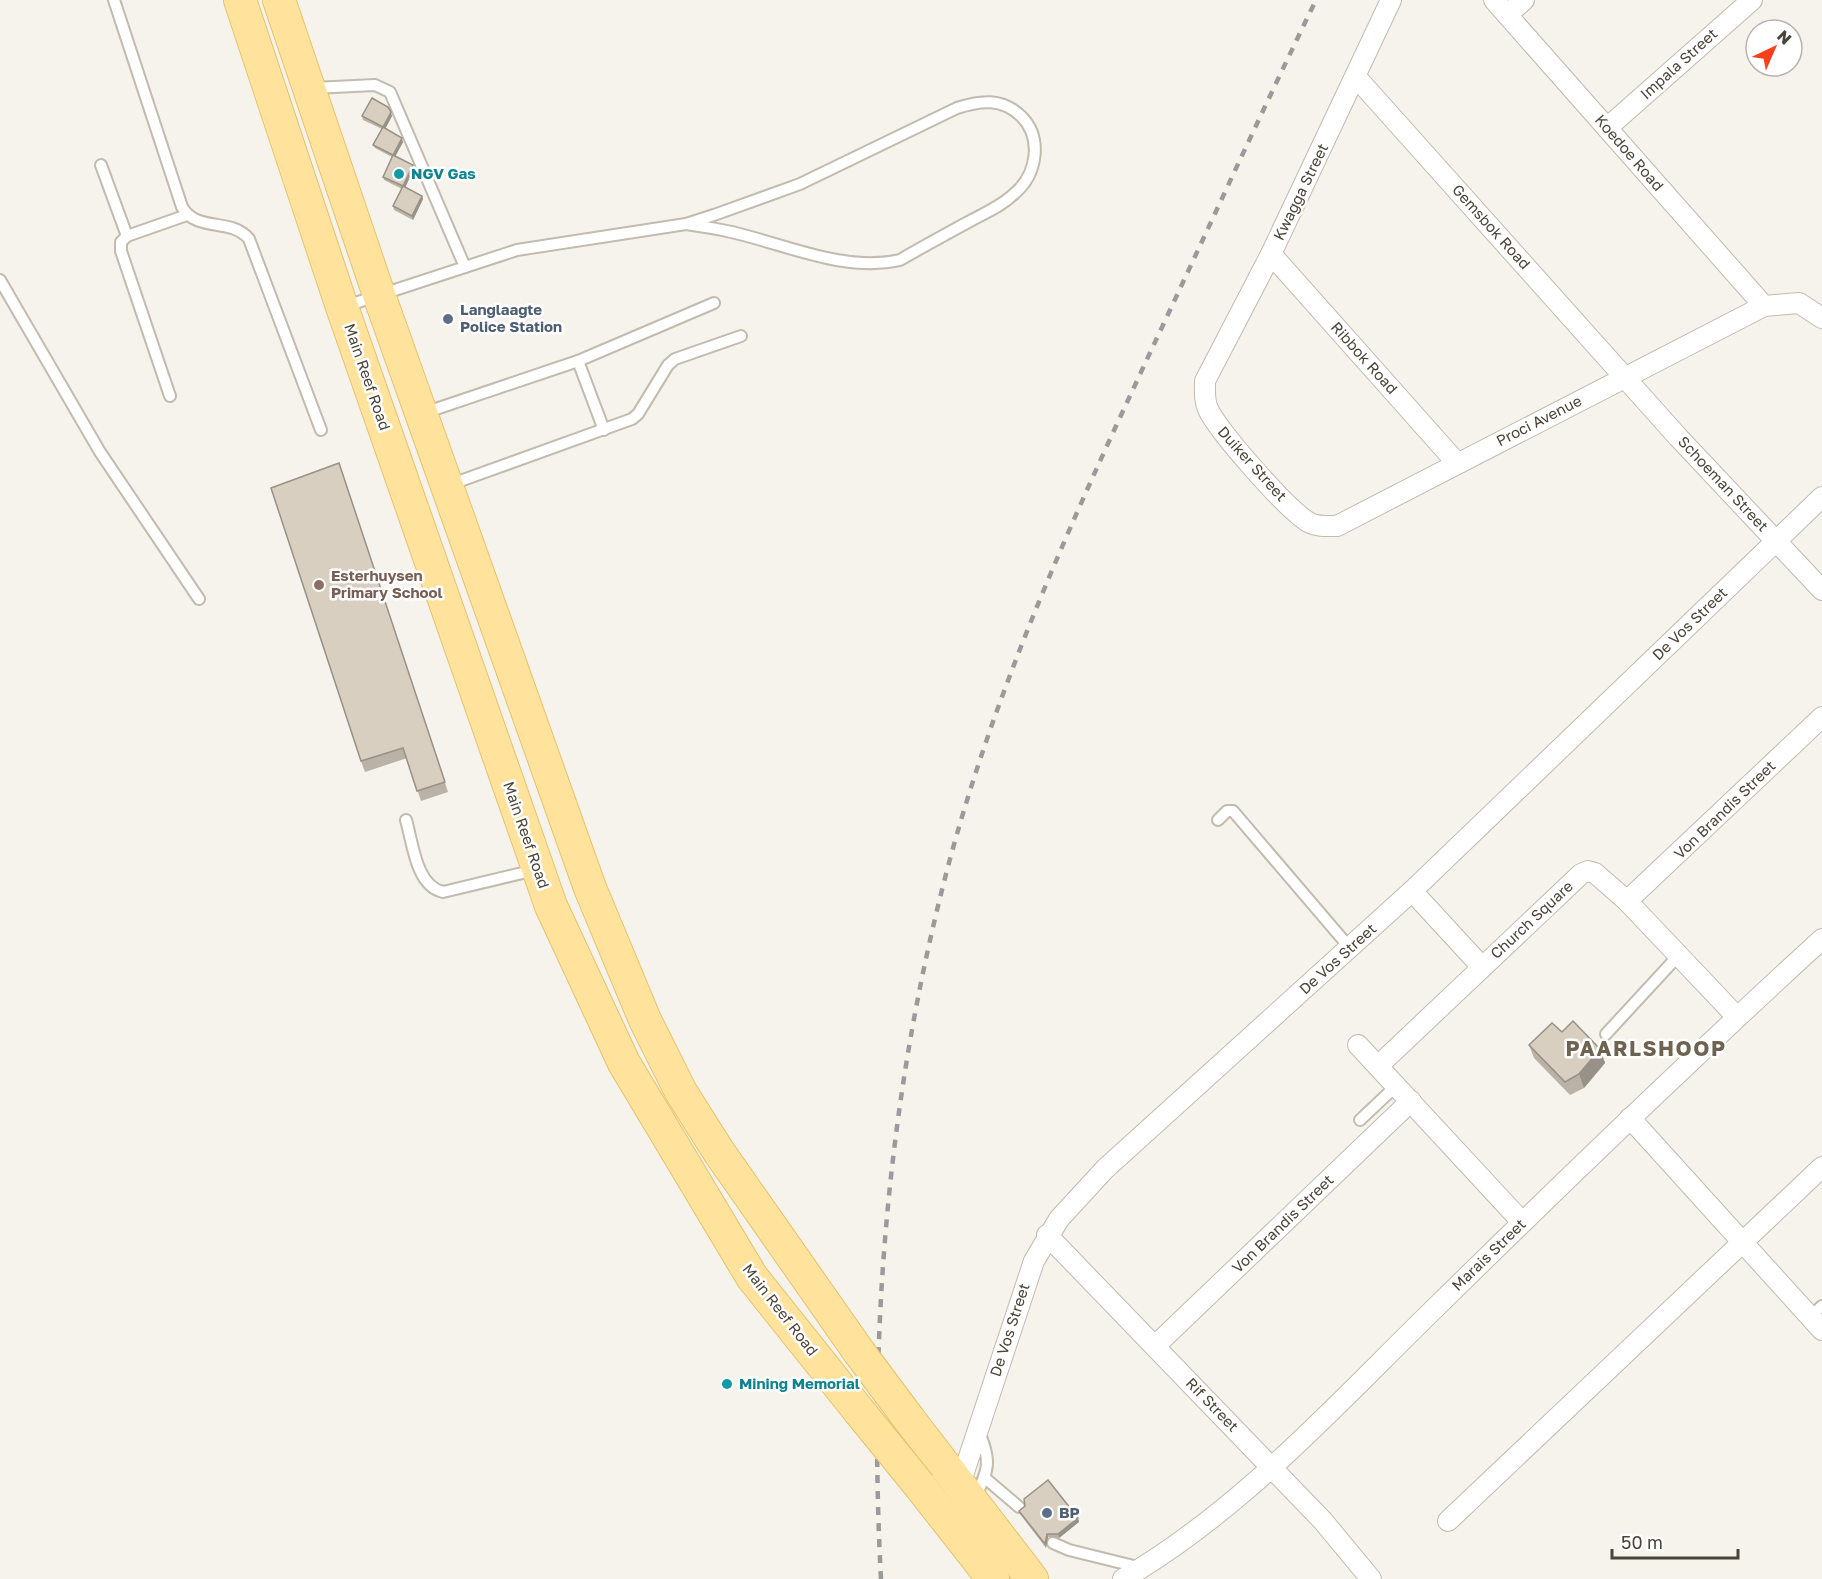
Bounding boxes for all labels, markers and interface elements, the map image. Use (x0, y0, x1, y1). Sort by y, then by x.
north arrow (1744, 18, 1804, 78)
street label: Impala Street (1636, 24, 1720, 102)
text: N (1773, 26, 1796, 49)
street label: Koedoe Road (1592, 111, 1668, 194)
street label: Kwagga Street (1269, 140, 1331, 243)
place label: NGV Gas (411, 164, 476, 182)
marker: NGV Gas (392, 167, 406, 181)
street label: Gemsbok Road (1449, 180, 1534, 272)
place label: Langlaagte Police Station (460, 300, 562, 335)
marker: Langlaagte Police Station (441, 312, 455, 326)
street label: Ribbok Road (1328, 318, 1402, 397)
street label: Main Reef Road (341, 321, 395, 432)
street label: Proci Avenue (1493, 391, 1585, 449)
street label: Duiker Street (1214, 422, 1291, 504)
street label: Schoeman Street (1675, 432, 1773, 535)
place label: Esterhuysen Primary School (331, 566, 443, 601)
marker: Esterhuysen Primary School (312, 578, 326, 592)
street label: De Vos Street (1648, 583, 1731, 664)
street label: Von Brandis Street (1670, 756, 1779, 862)
street label: Main Reef Road (500, 779, 554, 890)
street label: Church Square (1486, 876, 1576, 962)
street label: De Vos Street (1295, 919, 1379, 997)
district label: PAARLSHOOP (1566, 1035, 1726, 1061)
street label: Von Brandis Street (1228, 1170, 1337, 1276)
street label: Marais Street (1448, 1215, 1529, 1294)
street label: Main Reef Road (739, 1260, 822, 1359)
street label: De Vos Street (985, 1281, 1033, 1379)
place label: Mining Memorial (739, 1374, 860, 1392)
street label: Rif Street (1183, 1374, 1243, 1435)
marker: Mining Memorial (720, 1377, 734, 1391)
place label: BP (1059, 1503, 1080, 1521)
marker: BP (1040, 1506, 1054, 1520)
scale bar (1612, 1522, 1738, 1560)
text: 50 m (1621, 1531, 1663, 1553)

